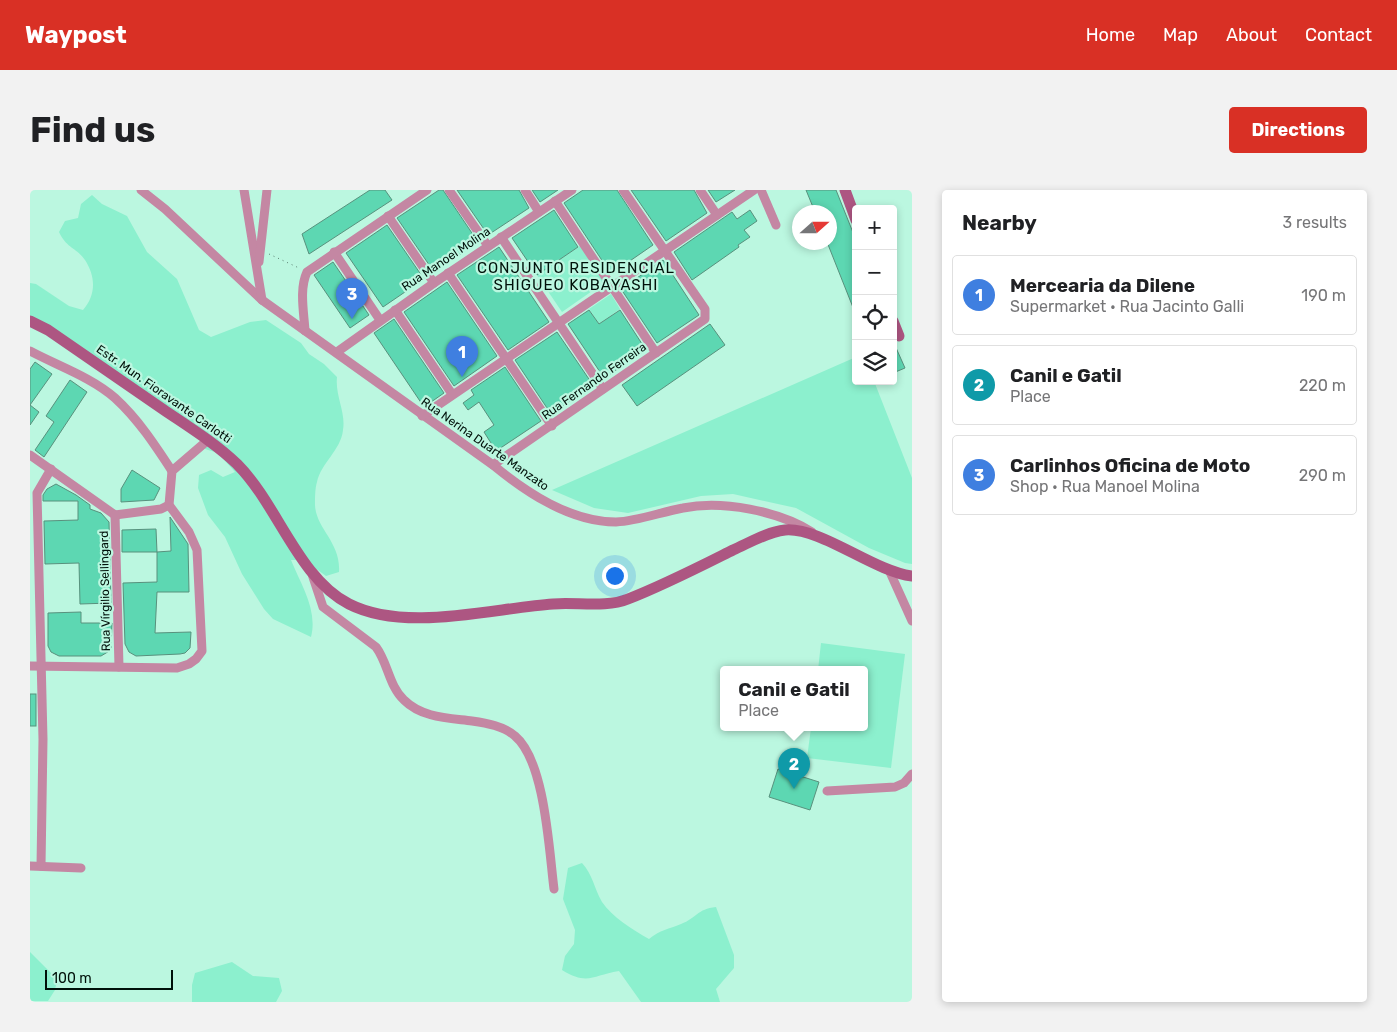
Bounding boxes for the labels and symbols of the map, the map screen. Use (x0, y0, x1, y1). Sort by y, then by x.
north arrow (792, 205, 837, 250)
street label: Rua Manoel Molina (399, 224, 493, 294)
district label: CONJUNTO RESIDENCIAL SHIGUEO KOBAYASHI (477, 259, 675, 294)
pin: 3 (336, 278, 368, 319)
pin: 1 (446, 336, 478, 377)
street label: Rua Fernando Ferreira (539, 340, 649, 422)
street label: Estr. Mun. Fioravante Carlotti (94, 342, 234, 446)
street label: Rua Nerina Duarte Manzato (418, 394, 552, 494)
street label: Rua Vírgilio Sellingard (97, 531, 113, 651)
your location (602, 563, 628, 589)
pin: 2 (778, 748, 810, 789)
scale bar (45, 967, 172, 990)

